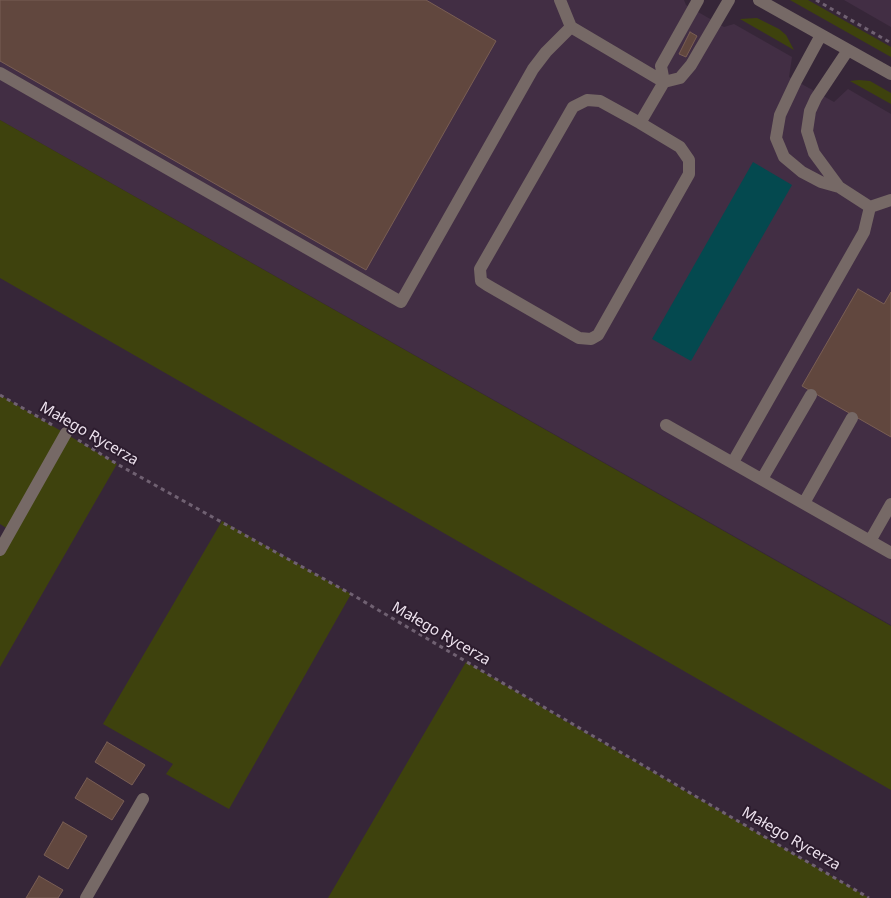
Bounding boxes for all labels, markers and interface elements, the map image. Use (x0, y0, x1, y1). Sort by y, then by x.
street label: Małego Rycerza (37, 398, 141, 470)
street label: Małego Rycerza (389, 598, 493, 670)
street label: Małego Rycerza (739, 803, 843, 875)

